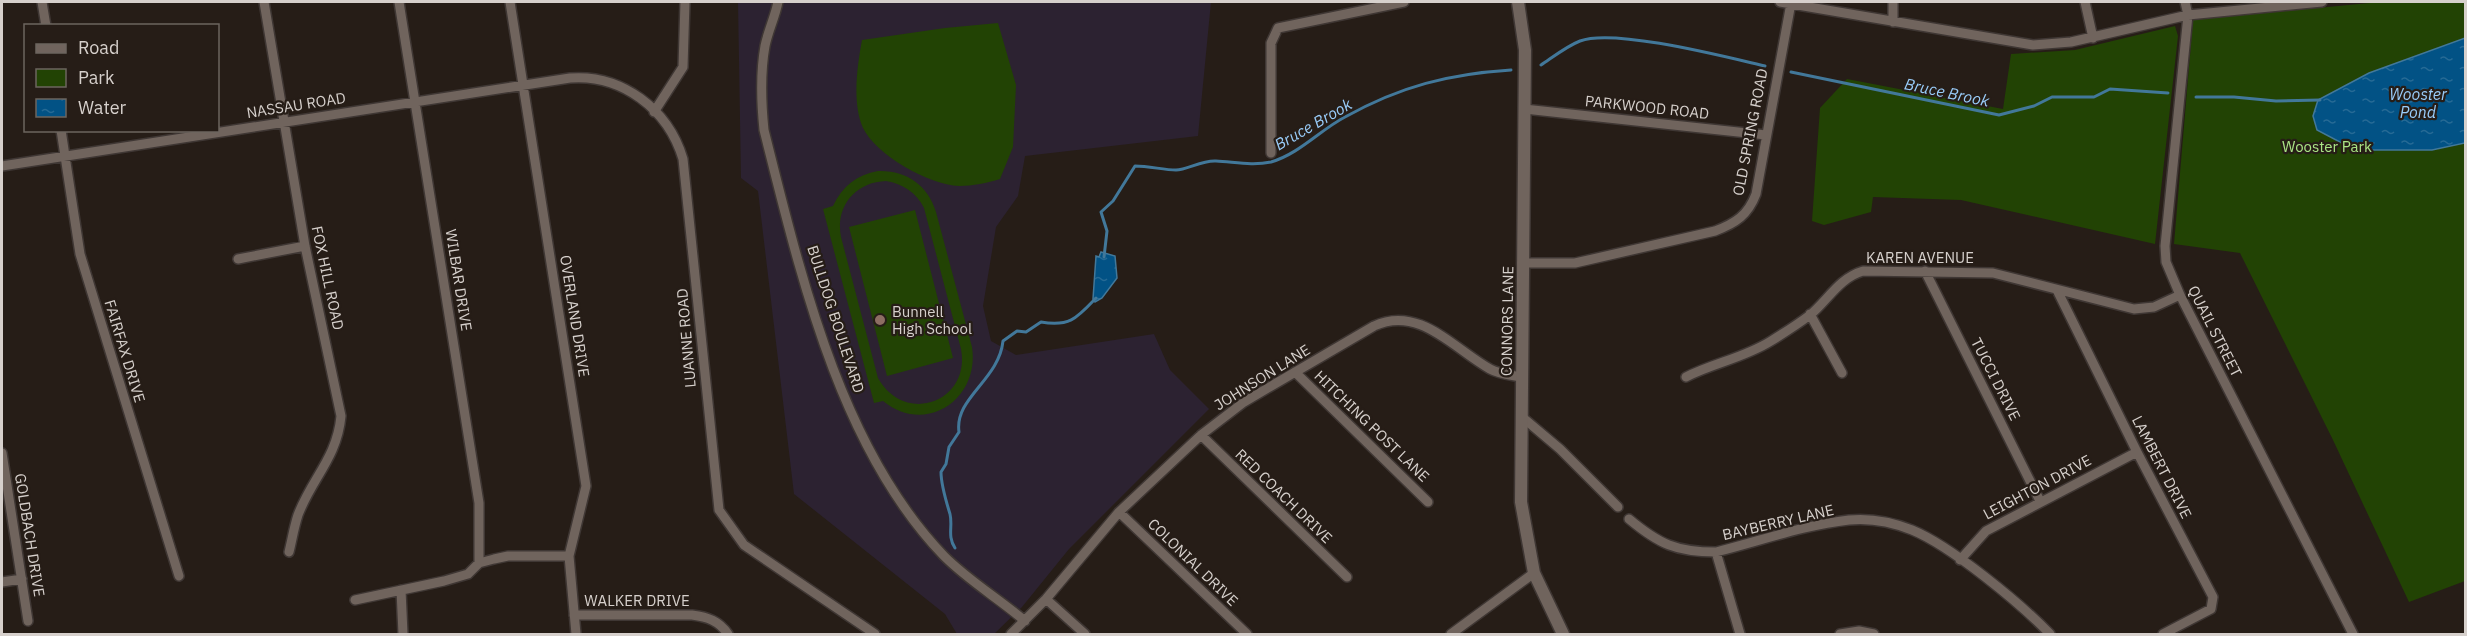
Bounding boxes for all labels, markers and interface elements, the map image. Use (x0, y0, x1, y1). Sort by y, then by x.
legend (24, 24, 219, 132)
text: Road (78, 36, 119, 59)
text: Park (78, 66, 115, 89)
street label: OLD SPRING ROAD (1728, 67, 1772, 197)
water label: Bruce Brook (1903, 73, 1992, 111)
water label: Wooster Pond (2389, 84, 2448, 122)
street label: NASSAU ROAD (245, 88, 347, 122)
street label: PARKWOOD ROAD (1584, 91, 1710, 123)
water label: Bruce Brook (1271, 93, 1356, 154)
text: Water (78, 96, 127, 119)
park label: Wooster Park (2282, 137, 2372, 156)
street label: FOX HILL ROAD (308, 224, 348, 332)
street label: WILBAR DRIVE (442, 228, 476, 332)
street label: BULLDOG BOULEVARD (803, 243, 869, 395)
street label: KAREN AVENUE (1866, 248, 1974, 267)
street label: OVERLAND DRIVE (556, 254, 594, 378)
street label: CONNORS LANE (1497, 266, 1517, 376)
street label: QUAIL STREET (2184, 282, 2246, 380)
street label: LUANNE ROAD (672, 288, 700, 388)
street label: FAIRFAX DRIVE (100, 297, 150, 405)
place label: Bunnell High School (892, 302, 972, 338)
marker: Bunnell High School (873, 313, 887, 327)
street label: TUCCI DRIVE (1967, 334, 2025, 424)
street label: JOHNSON LANE (1210, 340, 1314, 414)
street label: HITCHING POST LANE (1311, 366, 1433, 486)
street label: LAMBERT DRIVE (2128, 412, 2196, 522)
street label: RED COACH DRIVE (1231, 445, 1337, 547)
street label: LEIGHTON DRIVE (1980, 450, 2094, 524)
street label: GOLDBACH DRIVE (11, 472, 49, 598)
street label: BAYBERRY LANE (1720, 500, 1836, 544)
street label: COLONIAL DRIVE (1144, 514, 1242, 610)
street label: WALKER DRIVE (584, 591, 690, 610)

